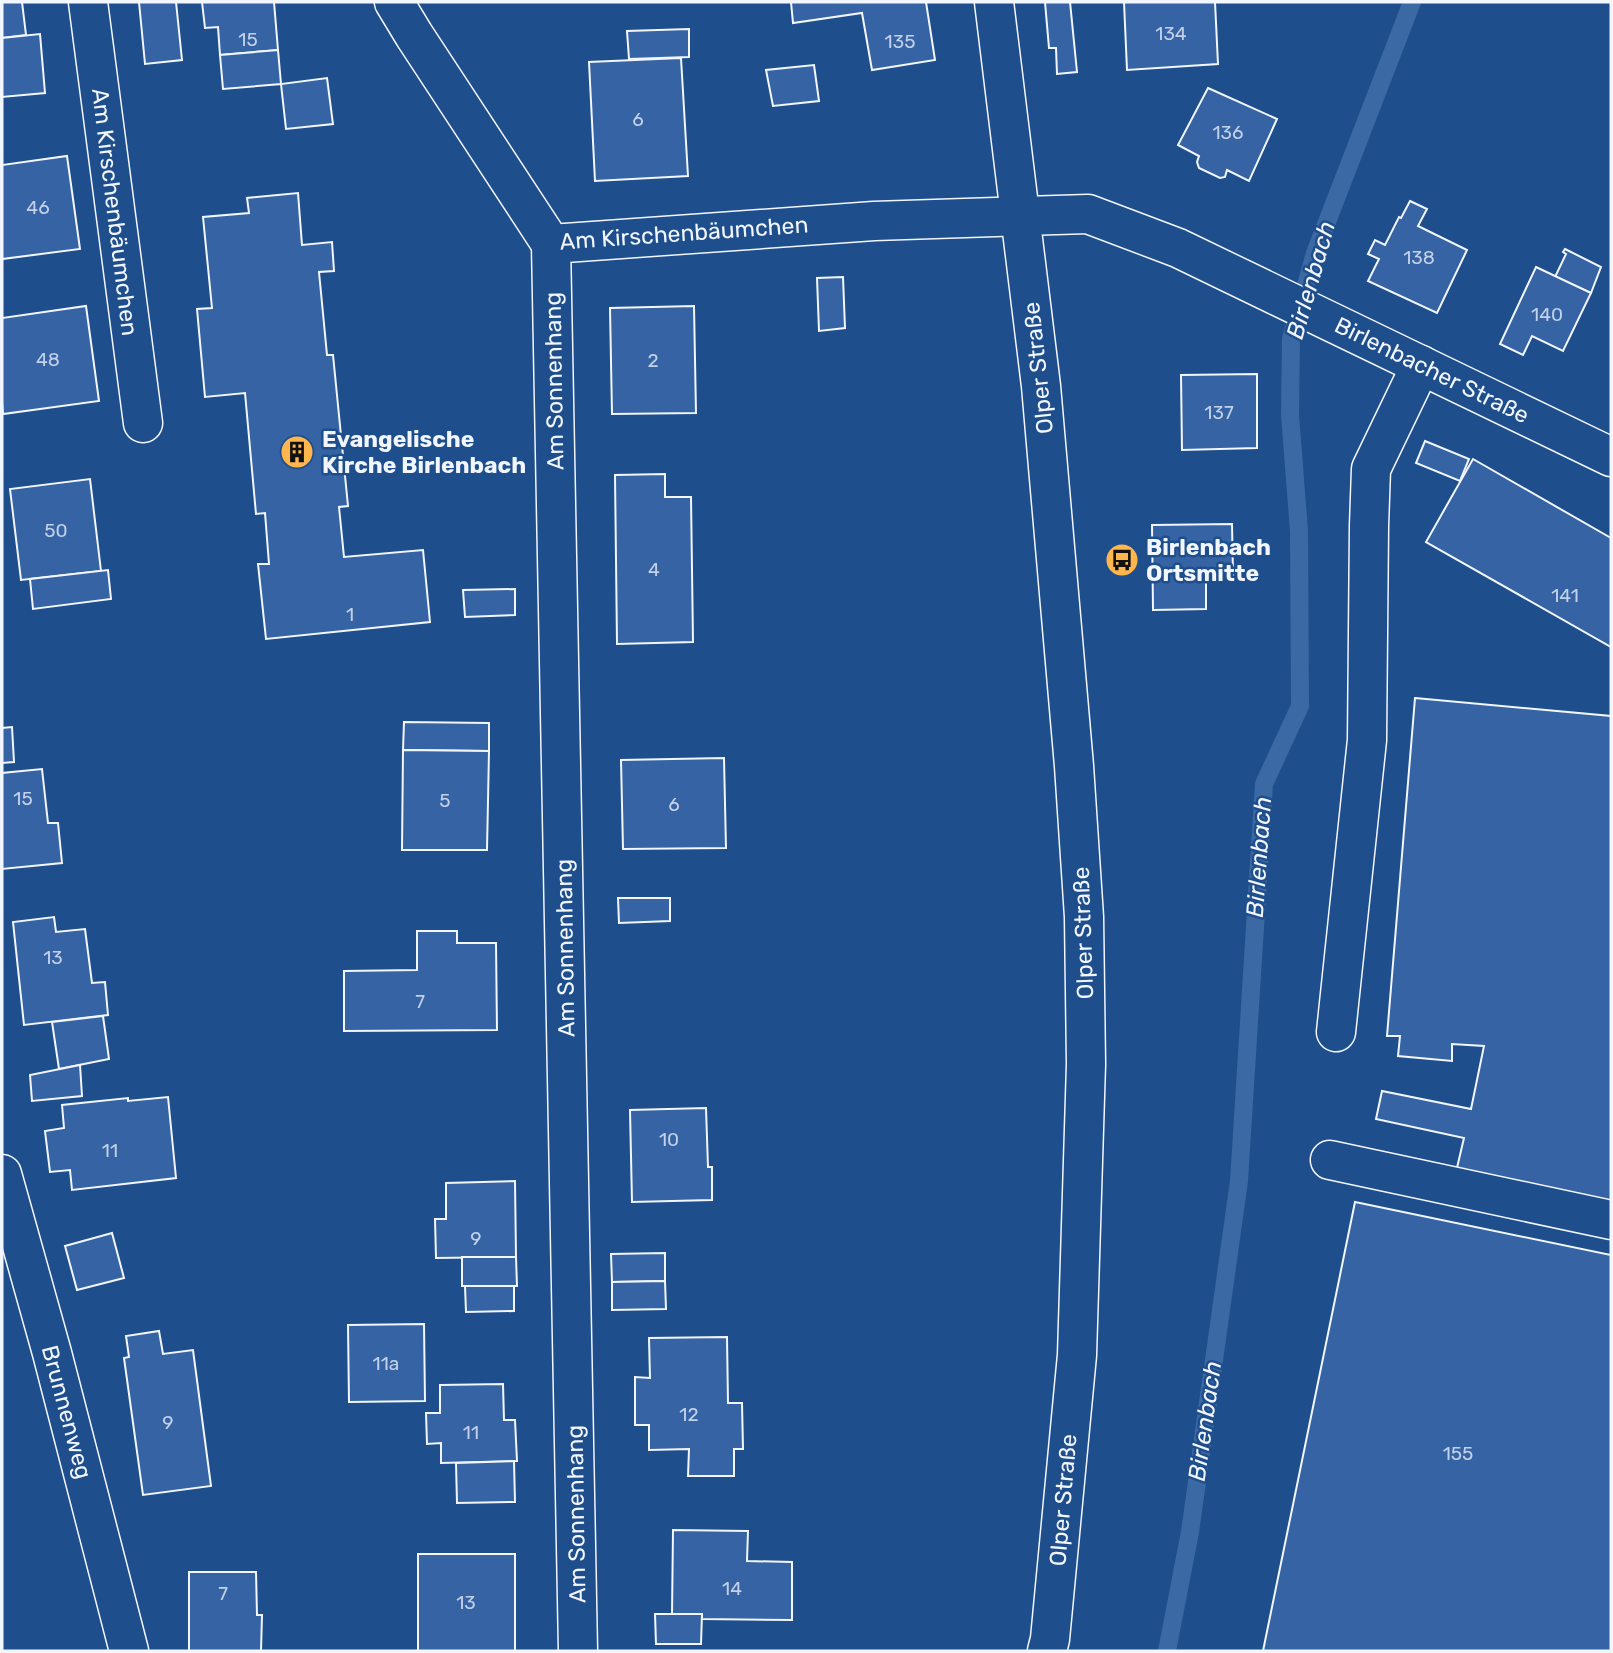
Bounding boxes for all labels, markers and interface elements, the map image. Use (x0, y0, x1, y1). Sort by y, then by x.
house number: 134 (1155, 22, 1187, 45)
house number: 15 (238, 28, 258, 51)
house number: 135 (885, 30, 915, 53)
street label: Am Kirschenbäumchen (86, 87, 144, 337)
house number: 6 (632, 108, 644, 131)
house number: 136 (1212, 121, 1244, 144)
house number: 46 (26, 196, 50, 219)
street label: Am Kirschenbäumchen (559, 210, 809, 256)
water label: Birlenbach (1281, 218, 1341, 342)
house number: 138 (1403, 246, 1435, 269)
street label: Am Sonnenhang (538, 292, 570, 470)
street label: Olper Straße (1017, 301, 1059, 435)
house number: 140 (1531, 303, 1563, 326)
street label: Birlenbacher Straße (1330, 311, 1534, 429)
house number: 48 (36, 348, 60, 371)
house number: 2 (647, 349, 659, 372)
house number: 137 (1204, 401, 1234, 424)
place label: Evangelische Kirche Birlenbach (322, 425, 526, 479)
building icon: Evangelische Kirche Birlenbach (278, 433, 316, 471)
house number: 50 (44, 519, 68, 542)
place label: Birlenbach Ortsmitte (1146, 533, 1271, 587)
bus stop icon: Birlenbach Ortsmitte (1103, 541, 1141, 579)
house number: 4 (648, 558, 660, 581)
house number: 141 (1551, 584, 1579, 607)
house number: 1 (346, 603, 354, 626)
house number: 15 (13, 787, 33, 810)
house number: 5 (439, 789, 451, 812)
house number: 6 (668, 793, 680, 816)
water label: Birlenbach (1241, 796, 1277, 918)
street label: Am Sonnenhang (549, 859, 581, 1037)
street label: Olper Straße (1067, 866, 1099, 1000)
house number: 13 (43, 946, 63, 969)
house number: 7 (415, 990, 425, 1013)
house number: 10 (659, 1128, 679, 1151)
house number: 11 (102, 1139, 118, 1162)
house number: 9 (470, 1227, 482, 1250)
street label: Brunnenweg (36, 1342, 98, 1482)
house number: 11a (373, 1352, 399, 1375)
water label: Birlenbach (1183, 1359, 1227, 1483)
house number: 12 (679, 1403, 699, 1426)
house number: 9 (162, 1411, 174, 1434)
house number: 11 (463, 1421, 479, 1444)
street label: Am Sonnenhang (560, 1425, 592, 1603)
street label: Olper Straße (1043, 1433, 1083, 1567)
house number: 155 (1443, 1442, 1473, 1465)
house number: 14 (722, 1577, 742, 1600)
house number: 7 (218, 1582, 228, 1605)
house number: 13 (456, 1591, 476, 1614)

